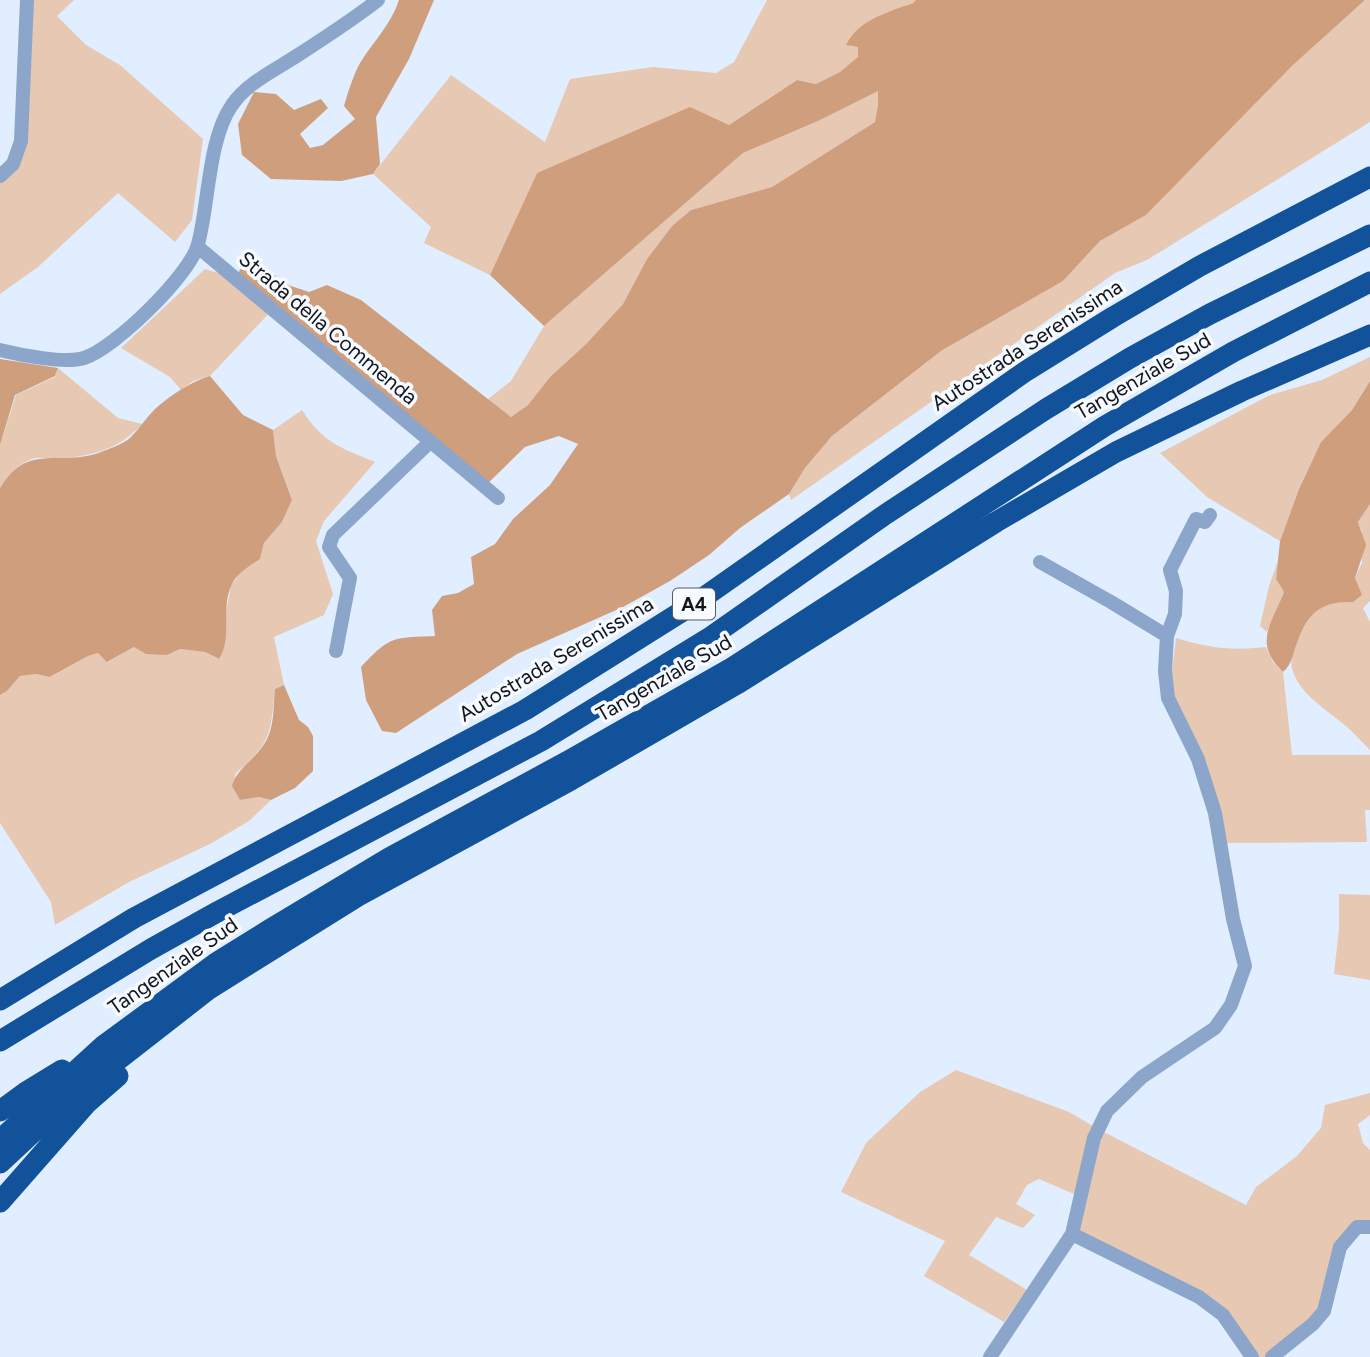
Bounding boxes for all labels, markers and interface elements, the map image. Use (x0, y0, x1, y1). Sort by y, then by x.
street label: Strada della Commenda (234, 246, 423, 410)
street label: Autostrada Serenissima (927, 274, 1127, 416)
street label: Tangenziale Sud (1071, 327, 1215, 424)
road number: A4 (673, 589, 715, 620)
street label: Autostrada Serenissima (454, 591, 657, 727)
street label: Tangenziale Sud (592, 629, 736, 726)
street label: Tangenziale Sud (103, 912, 242, 1020)

